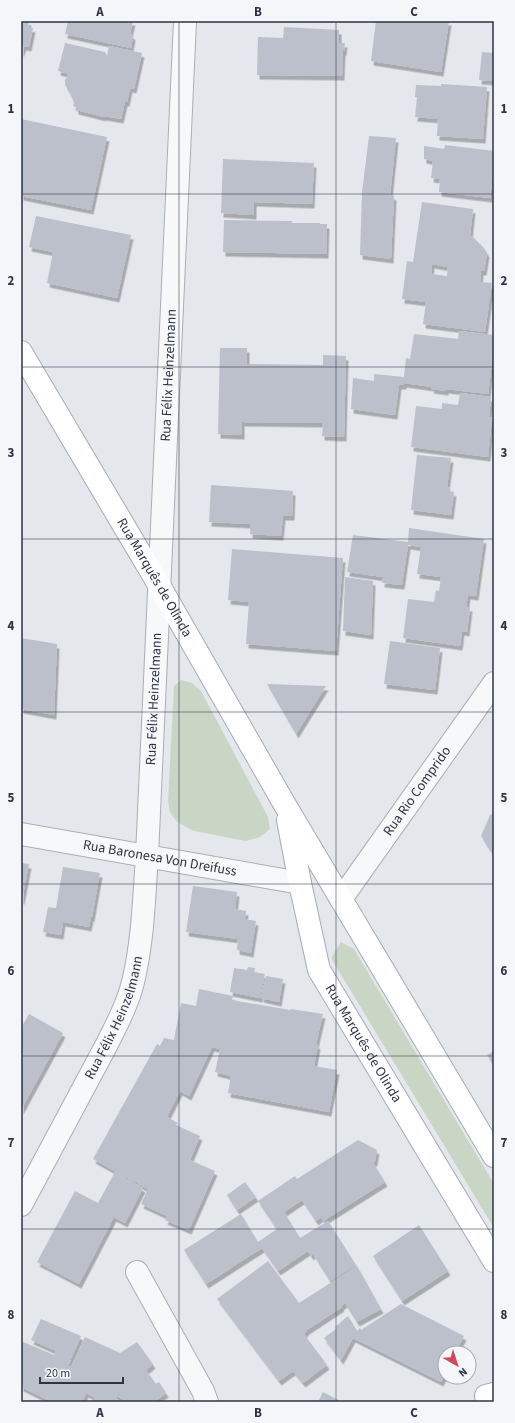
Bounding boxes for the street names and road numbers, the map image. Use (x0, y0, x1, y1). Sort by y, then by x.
street label: Rua Félix Heinzelmann (156, 309, 182, 442)
street label: Rua Marquês de Olinda (112, 514, 197, 641)
street label: Rua Félix Heinzelmann (141, 632, 167, 766)
street label: Rua Rio Comprido (379, 742, 456, 840)
street label: Rua Baronesa Von Dreifuss (81, 835, 238, 882)
street label: Rua Félix Heinzelmann (80, 954, 148, 1083)
street label: Rua Marquês de Olinda (320, 981, 407, 1106)

